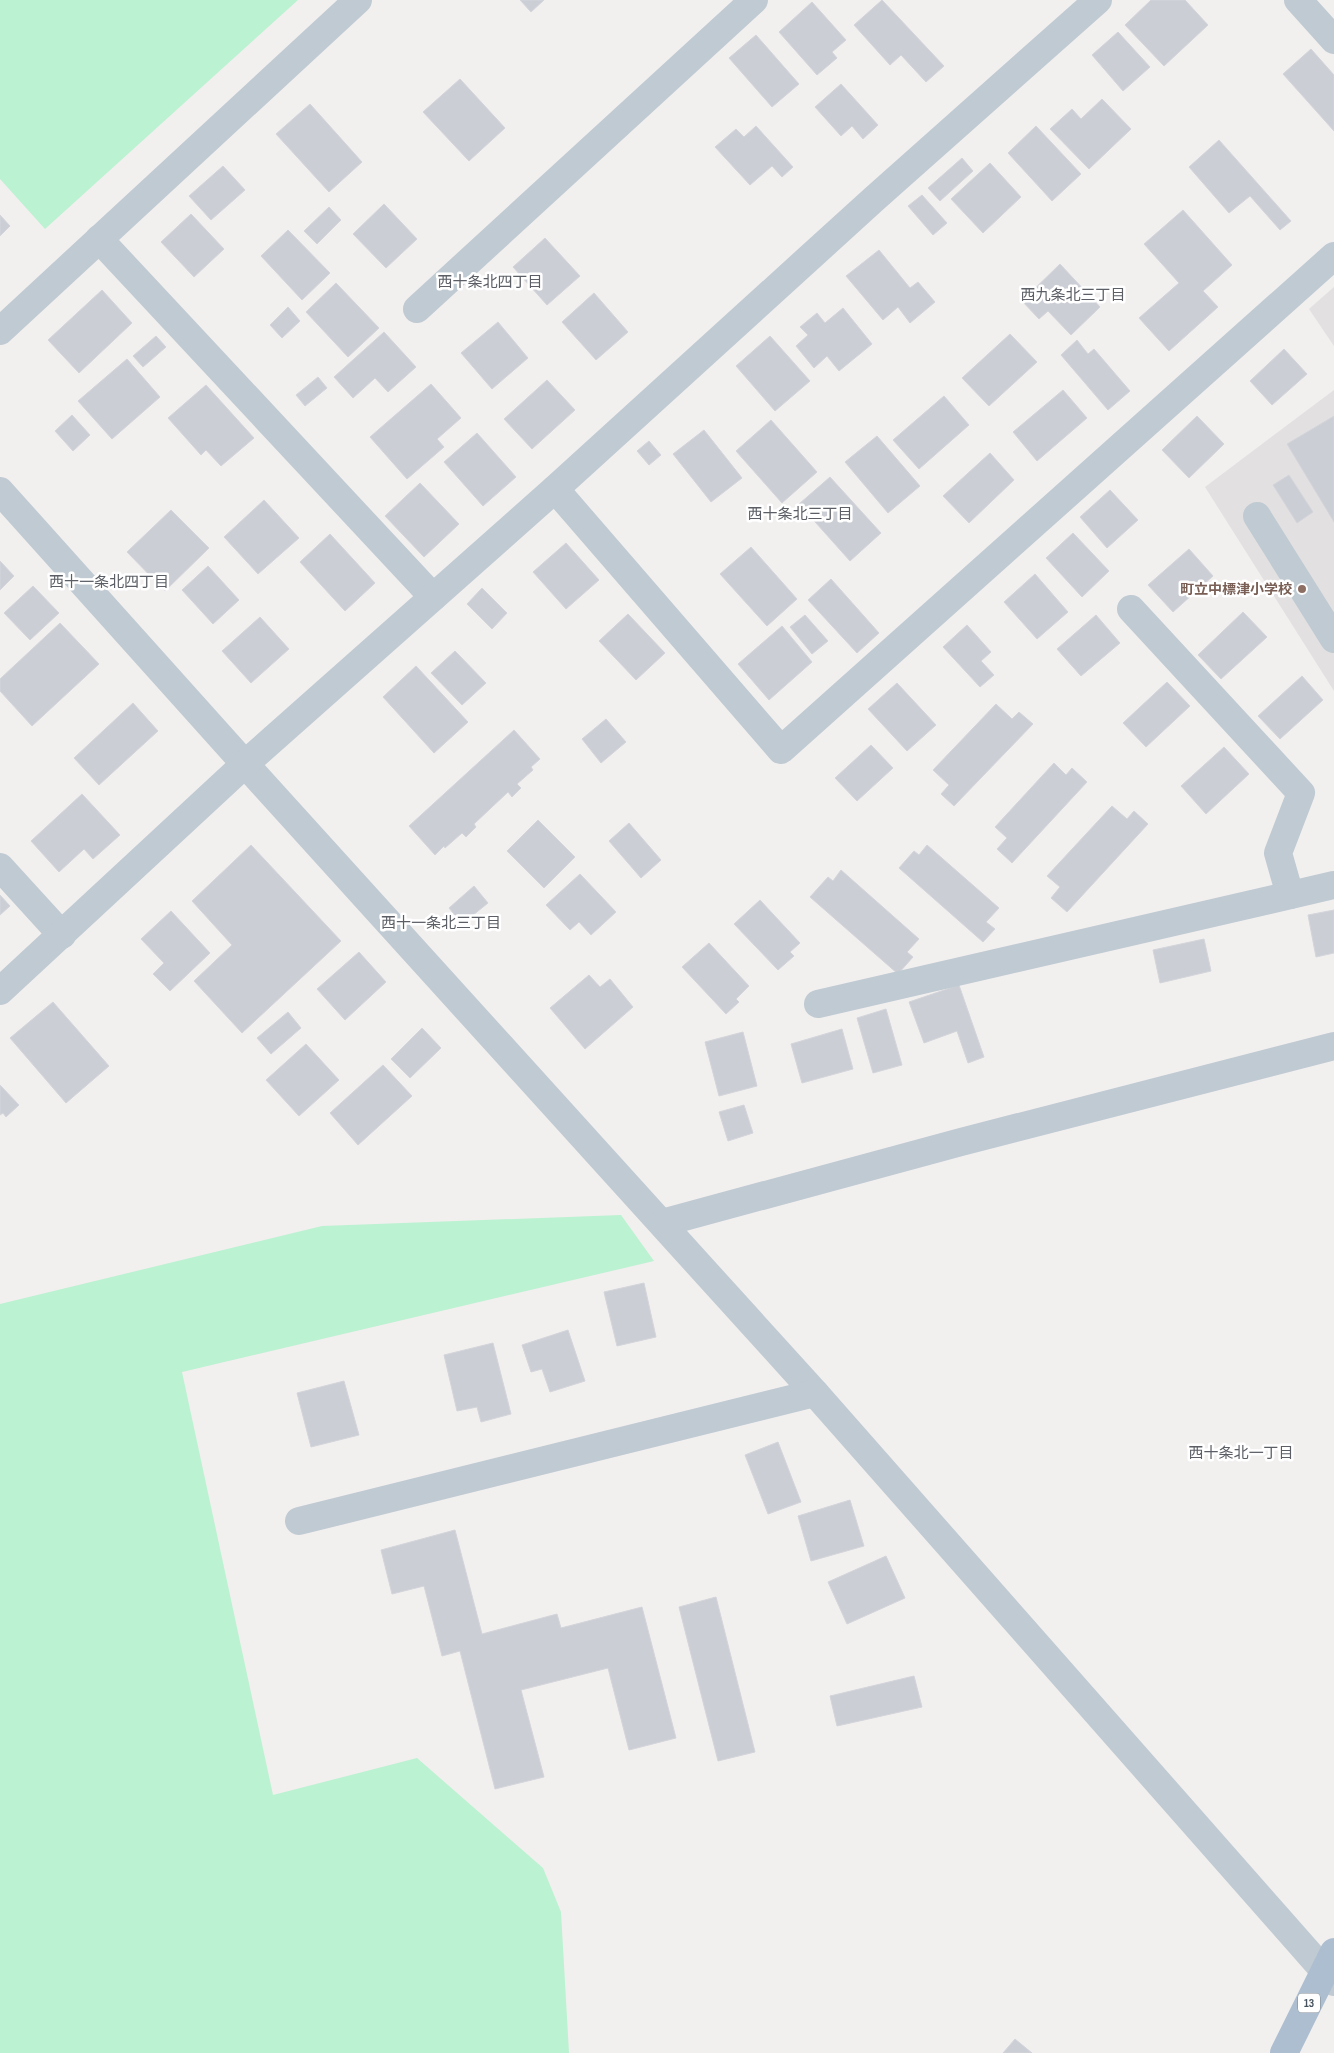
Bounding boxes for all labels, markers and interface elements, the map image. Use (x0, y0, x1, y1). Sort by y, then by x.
district label: 西十条北四丁目 (437, 273, 543, 292)
district label: 西九条北三丁目 (1020, 286, 1126, 305)
district label: 西十条北三丁目 (747, 505, 853, 524)
district label: 西十一条北四丁目 (49, 573, 169, 592)
place label: 町立中標津小学校 (1180, 581, 1292, 598)
marker: 町立中標津小学校 (1296, 583, 1308, 595)
district label: 西十一条北三丁目 (381, 914, 501, 933)
district label: 西十条北一丁目 (1188, 1444, 1294, 1463)
road number: 13 (1298, 1994, 1320, 2012)

